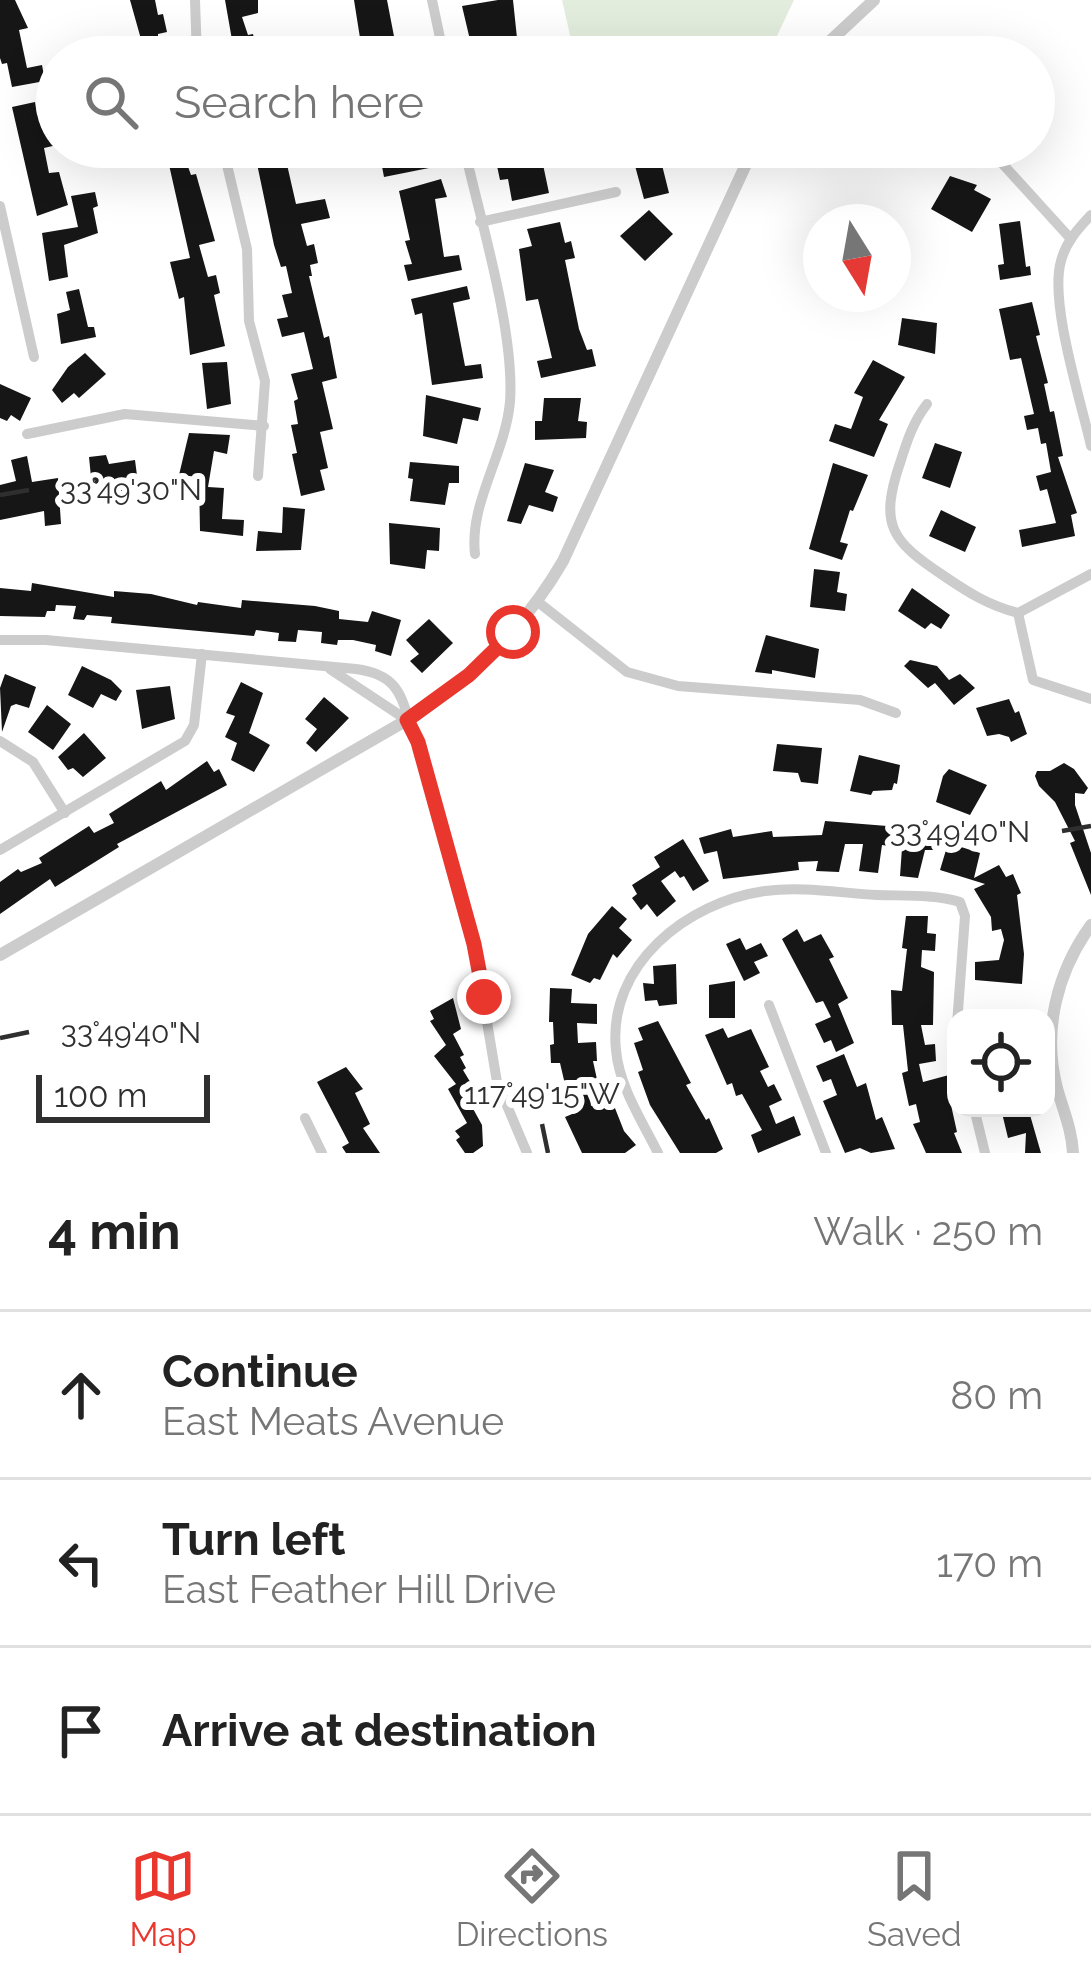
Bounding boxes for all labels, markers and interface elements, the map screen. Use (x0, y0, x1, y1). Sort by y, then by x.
search box (36, 36, 1055, 168)
icon: search (78, 69, 144, 135)
text: Search here (174, 76, 424, 129)
north arrow (803, 204, 911, 312)
text: 33°49'30"N (60, 472, 202, 507)
route start (486, 605, 540, 659)
text: 33°49'40"N (890, 814, 1030, 849)
route end (457, 970, 511, 1024)
map controls (947, 1009, 1055, 1117)
button: locate (947, 1009, 1055, 1117)
text: 33°49'40"N (61, 1015, 201, 1050)
scale bar (36, 1069, 210, 1122)
text: 100 m (54, 1076, 147, 1115)
text: 117°49'15"W (464, 1076, 620, 1111)
text: 4 min (48, 1201, 181, 1261)
text: Walk · 250 m (813, 1208, 1043, 1254)
text: Continue (162, 1345, 358, 1398)
icon: ahead (48, 1362, 114, 1428)
text: 80 m (950, 1372, 1043, 1418)
text: East Meats Avenue (162, 1398, 504, 1444)
text: Turn left (162, 1513, 345, 1566)
icon: left (48, 1530, 114, 1596)
text: 170 m (936, 1540, 1043, 1586)
text: East Feather Hill Drive (162, 1566, 556, 1612)
icon: arrive (48, 1698, 114, 1764)
text: Arrive at destination (162, 1704, 597, 1757)
tab: Map (130, 1843, 197, 1954)
tab: Directions (456, 1843, 608, 1954)
tab: Saved (867, 1843, 961, 1954)

